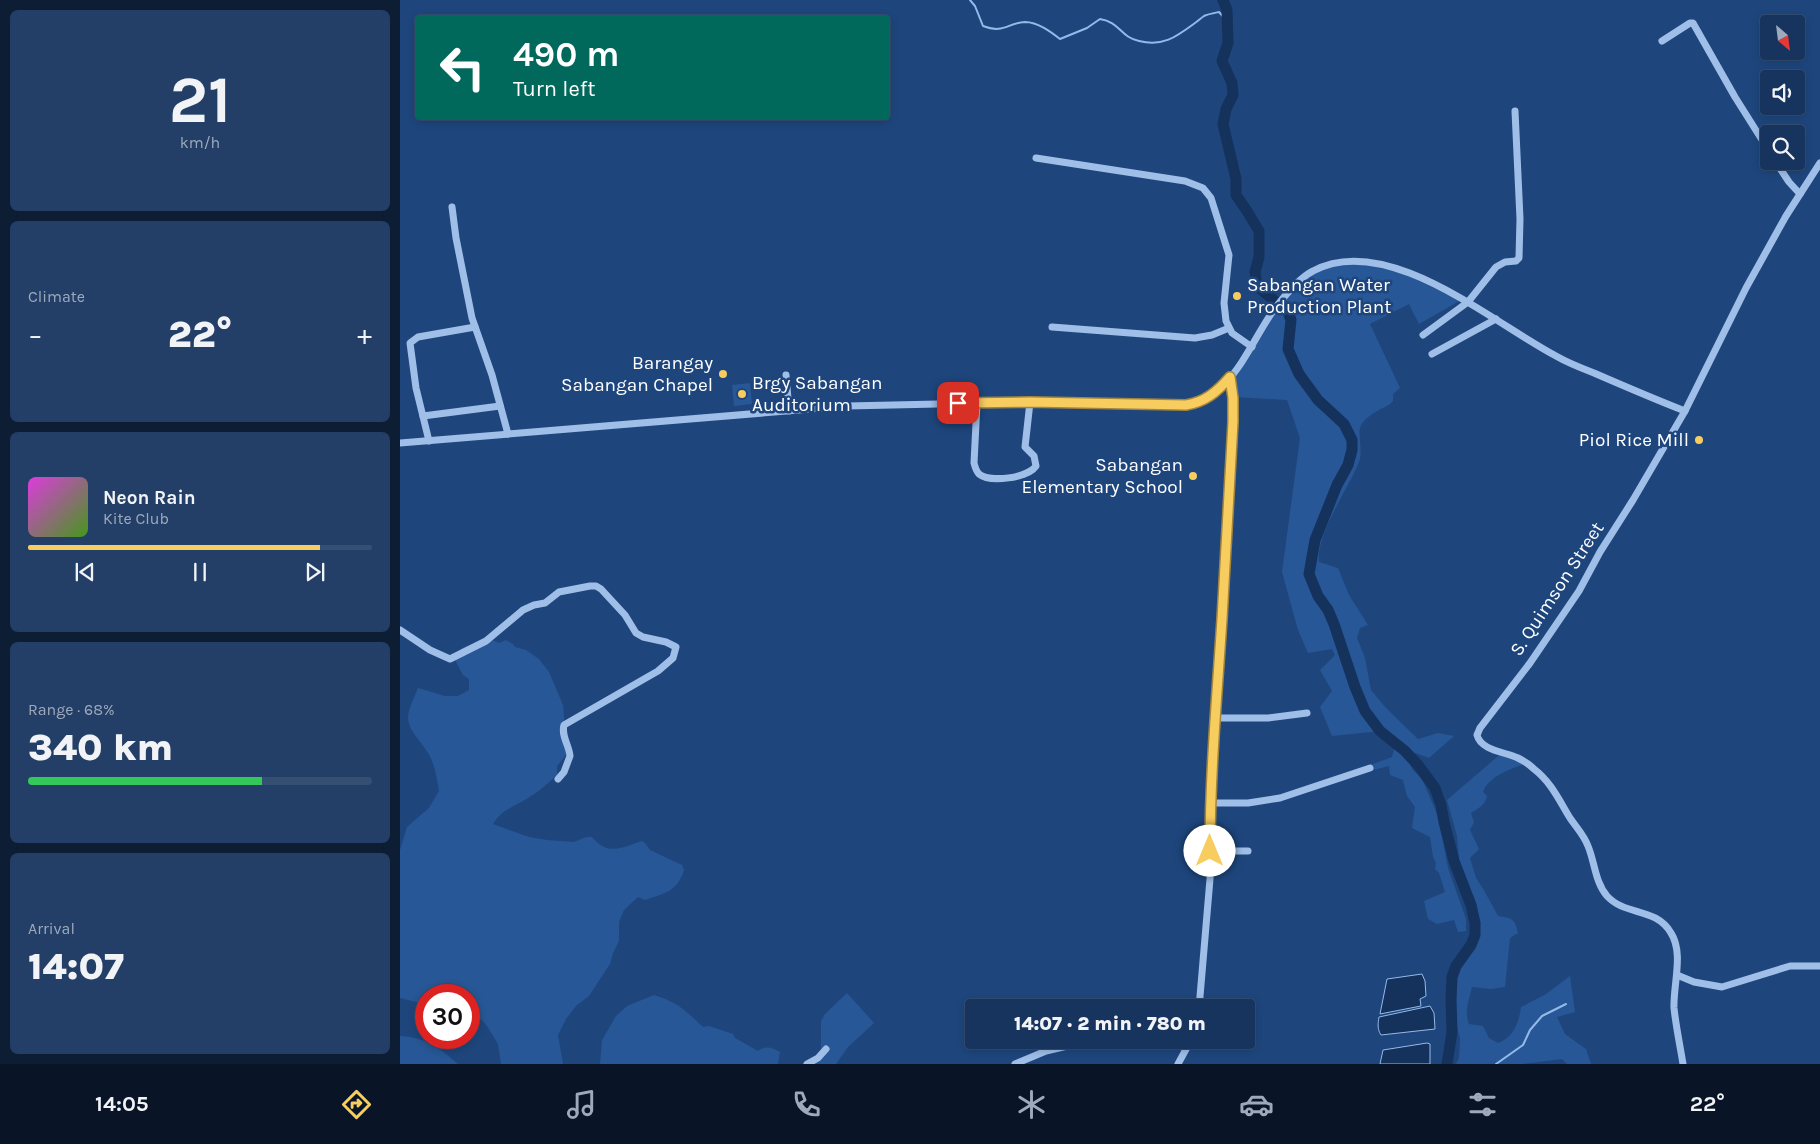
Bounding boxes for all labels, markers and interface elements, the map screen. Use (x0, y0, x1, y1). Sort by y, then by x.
north arrow (1760, 15, 1805, 60)
map controls (1760, 15, 1805, 170)
text: 490 m (513, 34, 619, 75)
icon: left (430, 35, 495, 100)
text: 21 (169, 62, 231, 138)
button: sound (1760, 70, 1805, 115)
text: Turn left (513, 76, 596, 102)
button: search (1760, 125, 1805, 170)
text: km/h (180, 133, 220, 152)
place label: Sabangan Water Production Plant (1247, 274, 1391, 318)
text: Climate (28, 287, 85, 306)
marker: Sabangan Water Production Plant (1231, 290, 1243, 302)
text: 22° (168, 312, 232, 357)
text: − (28, 318, 43, 351)
text: + (357, 318, 372, 351)
place label: Barangay Sabangan Chapel (561, 352, 713, 396)
marker: Barangay Sabangan Chapel (717, 368, 729, 380)
place label: Brgy Sabangan Auditorium (752, 372, 883, 416)
pin (937, 382, 979, 424)
marker: Brgy Sabangan Auditorium (736, 388, 748, 400)
icon: arrive (944, 389, 972, 417)
place label: Piol Rice Mill (1579, 429, 1689, 451)
marker: Piol Rice Mill (1693, 434, 1705, 446)
place label: Sabangan Elementary School (1022, 454, 1183, 498)
marker: Sabangan Elementary School (1187, 470, 1199, 482)
text: Neon Rain (103, 487, 196, 509)
text: Kite Club (103, 509, 169, 528)
street label: S. Quimson Street (1506, 518, 1608, 660)
icon: previous (71, 558, 99, 586)
icon: pause (186, 558, 214, 586)
icon: next (301, 558, 329, 586)
text: Range · 68% (28, 700, 115, 719)
text: 340 km (28, 725, 173, 770)
position arrow (1183, 824, 1235, 876)
text: Arrival (28, 919, 75, 938)
text: 14:07 (28, 944, 124, 989)
speed limit sign: 30 (415, 984, 480, 1049)
text: 14:07 · 2 min · 780 m (1014, 1013, 1206, 1035)
icon: directions (339, 1087, 374, 1122)
icon: music (564, 1087, 599, 1122)
icon: phone (789, 1087, 824, 1122)
icon: climate (1014, 1087, 1049, 1122)
icon: car (1239, 1087, 1274, 1122)
icon: filters (1465, 1087, 1500, 1122)
text: 14:05 (95, 1091, 149, 1117)
text: 22° (1690, 1091, 1725, 1117)

